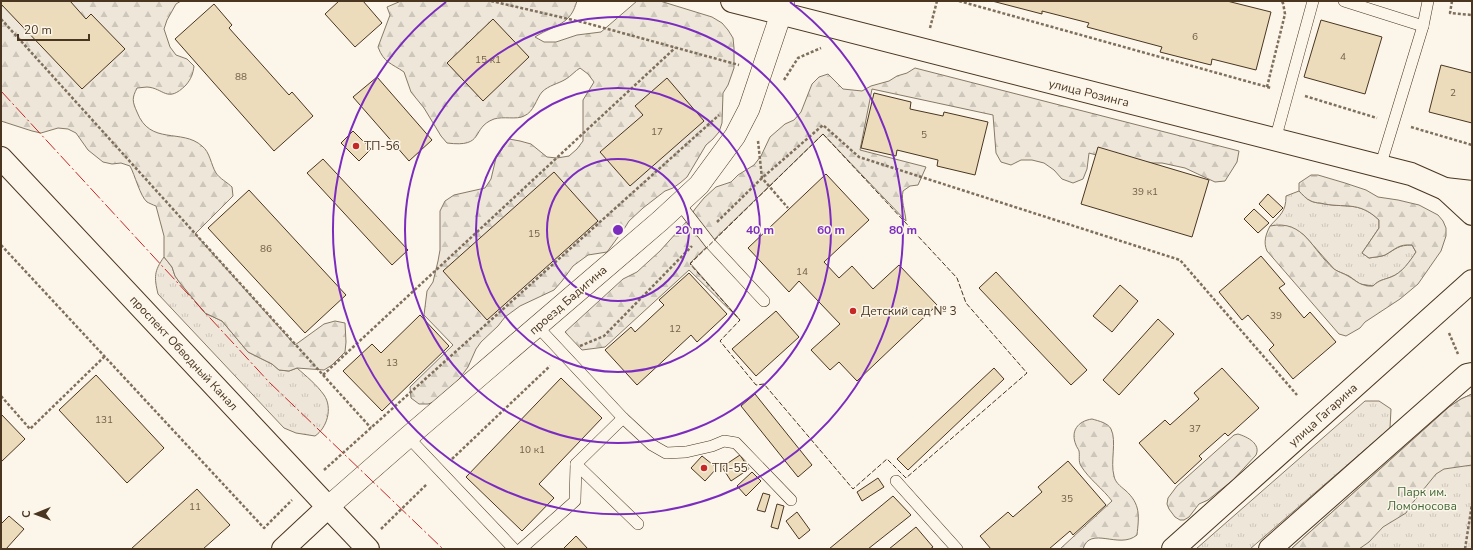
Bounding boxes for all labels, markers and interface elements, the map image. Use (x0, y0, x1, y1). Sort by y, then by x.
scale bar (18, 16, 89, 42)
text: 20 m (24, 22, 52, 38)
house number: 6 (1192, 30, 1198, 44)
house number: 4 (1340, 50, 1346, 64)
house number: 15 к1 (475, 53, 501, 67)
house number: 88 (235, 70, 247, 84)
street label: улица Розинга (1047, 75, 1131, 111)
house number: 2 (1450, 86, 1456, 100)
house number: 17 (651, 125, 663, 139)
house number: 5 (921, 128, 927, 142)
place label: ТП-56 (364, 138, 400, 154)
marker: ТП-56 (351, 141, 361, 151)
house number: 39 к1 (1132, 185, 1158, 199)
text: 20 m (675, 222, 703, 238)
text: 40 m (746, 222, 774, 238)
text: 60 m (817, 222, 845, 238)
text: 80 m (889, 222, 917, 238)
centre of rings (611, 223, 625, 237)
house number: 15 (528, 227, 540, 241)
house number: 86 (260, 242, 272, 256)
street label: проезд Бадигина (526, 262, 610, 338)
house number: 14 (796, 265, 808, 279)
street label: проспект Обводный Канал (126, 292, 242, 414)
place label: Детский сад № 3 (861, 303, 957, 319)
marker: Детский сад № 3 (848, 306, 858, 316)
house number: 39 (1270, 309, 1282, 323)
house number: 12 (669, 322, 681, 336)
house number: 13 (386, 356, 398, 370)
street label: улица Гагарина (1285, 380, 1361, 450)
house number: 131 (95, 413, 113, 427)
house number: 37 (1189, 422, 1201, 436)
house number: 10 к1 (519, 443, 545, 457)
place label: ТП-55 (712, 460, 748, 476)
marker: ТП-55 (699, 463, 709, 473)
park label: Парк им. Ломоносова (1387, 484, 1457, 514)
house number: 35 (1061, 492, 1073, 506)
north arrow (16, 494, 56, 534)
house number: 11 (189, 500, 201, 514)
text: С (19, 510, 34, 518)

